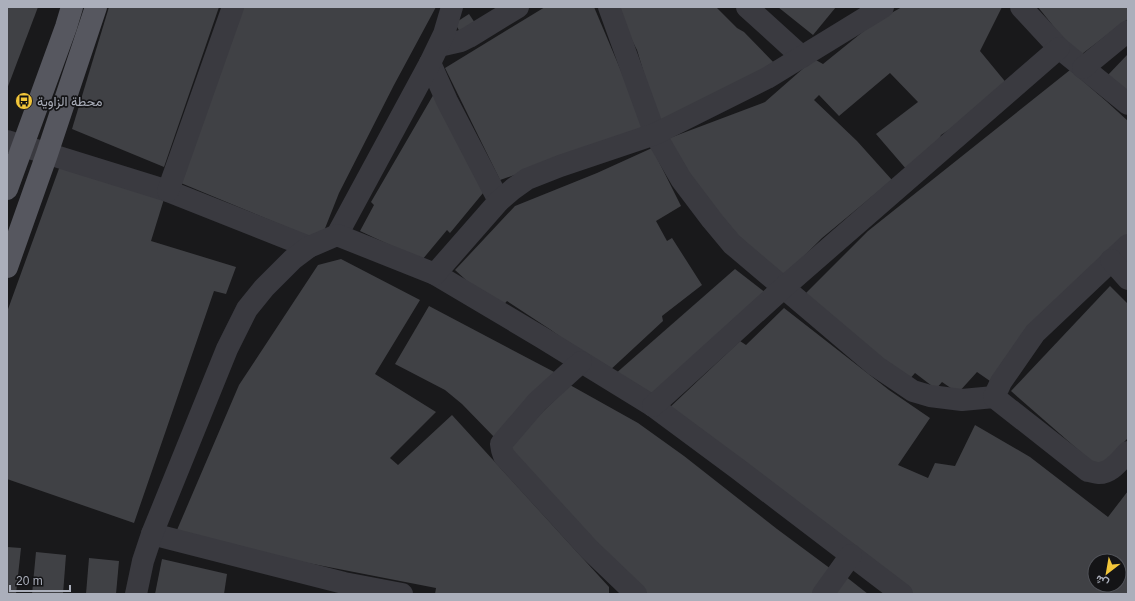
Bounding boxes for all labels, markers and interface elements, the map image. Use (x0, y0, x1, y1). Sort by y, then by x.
bus stop icon: محطة الزاوية (14, 91, 34, 111)
place label: محطة الزاوية (37, 94, 102, 110)
north arrow (1087, 553, 1127, 593)
scale bar (10, 567, 70, 593)
text: ش (1093, 572, 1111, 590)
text: 20 m (16, 574, 43, 588)

